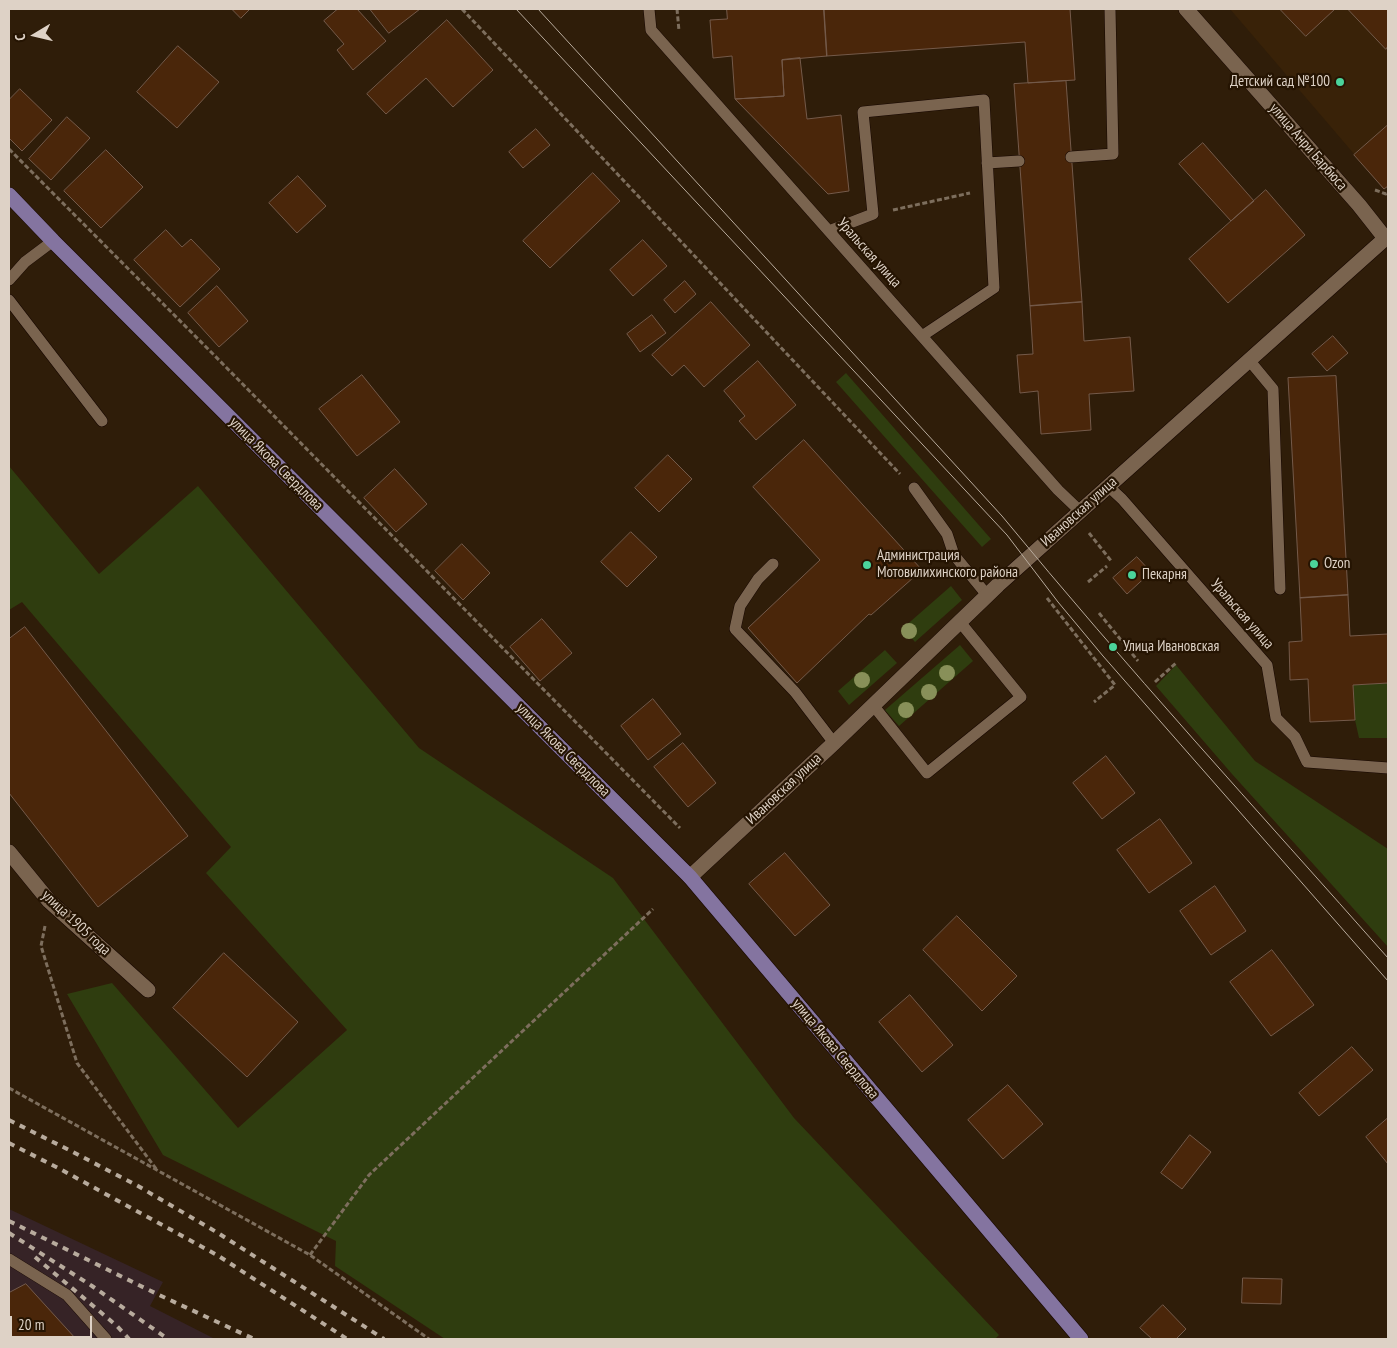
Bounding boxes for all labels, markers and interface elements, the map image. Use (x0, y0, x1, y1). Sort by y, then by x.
north arrow (10, 10, 60, 60)
text: С (11, 33, 30, 42)
place label: Детский сад №100 (1230, 73, 1330, 91)
marker: Детский сад №100 (1334, 76, 1346, 88)
street label: улица Анри Барбюса (1265, 100, 1351, 194)
street label: Уральская улица (833, 215, 905, 291)
street label: улица Якова Свердлова (225, 413, 327, 515)
street label: Ивановская улица (1037, 473, 1121, 551)
place label: Администрация Мотовилихинского района (877, 547, 1018, 582)
place label: Ozon (1324, 555, 1350, 573)
marker: Ozon (1308, 558, 1320, 570)
marker: Администрация Мотовилихинского района (861, 559, 873, 571)
place label: Пекарня (1142, 566, 1187, 584)
marker: Пекарня (1126, 569, 1138, 581)
street label: Уральская улица (1207, 575, 1277, 653)
place label: Улица Ивановская (1123, 638, 1219, 656)
marker: Улица Ивановская (1107, 641, 1119, 653)
street label: улица Якова Свердлова (512, 699, 614, 801)
street label: Ивановская улица (743, 750, 825, 828)
street label: улица 1905 года (38, 887, 114, 959)
street label: улица Якова Свердлова (788, 995, 882, 1103)
scale bar (12, 1306, 95, 1338)
text: 20 m (18, 1315, 44, 1334)

